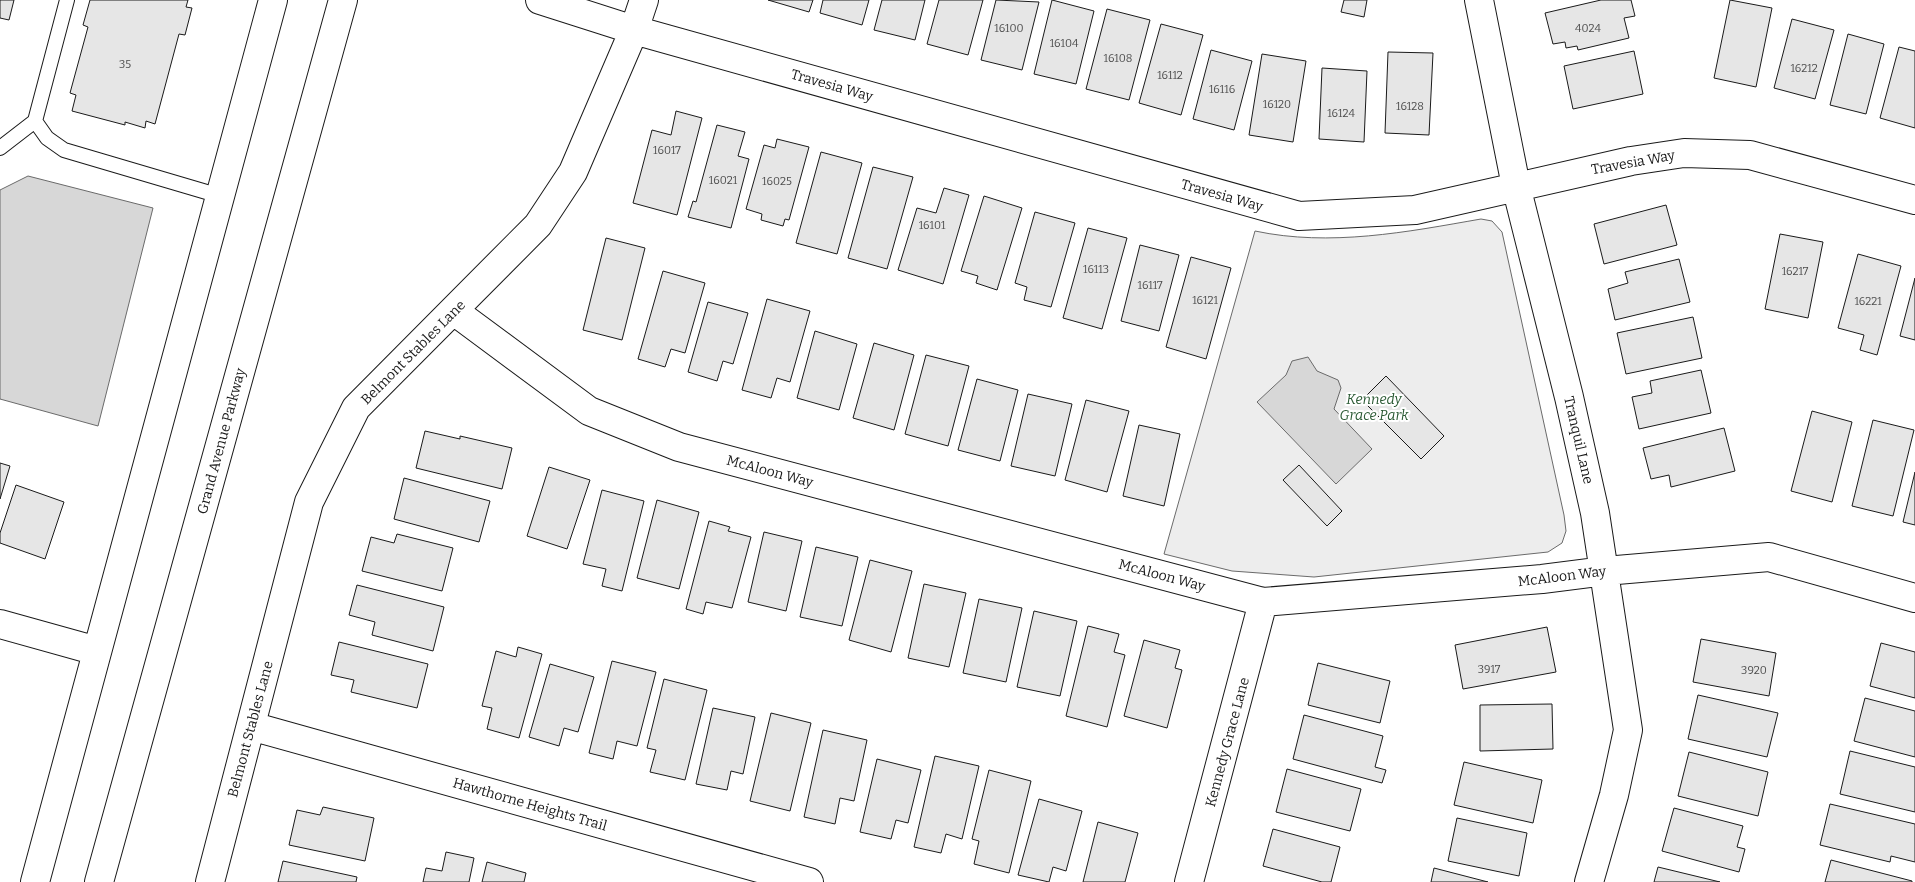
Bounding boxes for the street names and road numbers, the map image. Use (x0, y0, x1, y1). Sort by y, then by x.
street label: Travesia Way (789, 66, 875, 105)
street label: Travesia Way (1590, 147, 1677, 178)
street label: Travesia Way (1179, 176, 1265, 215)
street label: Belmont Stables Lane (358, 297, 469, 408)
street label: Grand Avenue Parkway (194, 366, 249, 516)
street label: Tranquil Lane (1560, 395, 1597, 486)
street label: McAloon Way (725, 452, 816, 491)
street label: McAloon Way (1117, 556, 1208, 595)
street label: McAloon Way (1517, 563, 1608, 590)
street label: Belmont Stables Lane (224, 659, 277, 799)
street label: Kennedy Grace Lane (1202, 675, 1253, 809)
street label: Hawthorne Heights Trail (451, 774, 609, 835)

